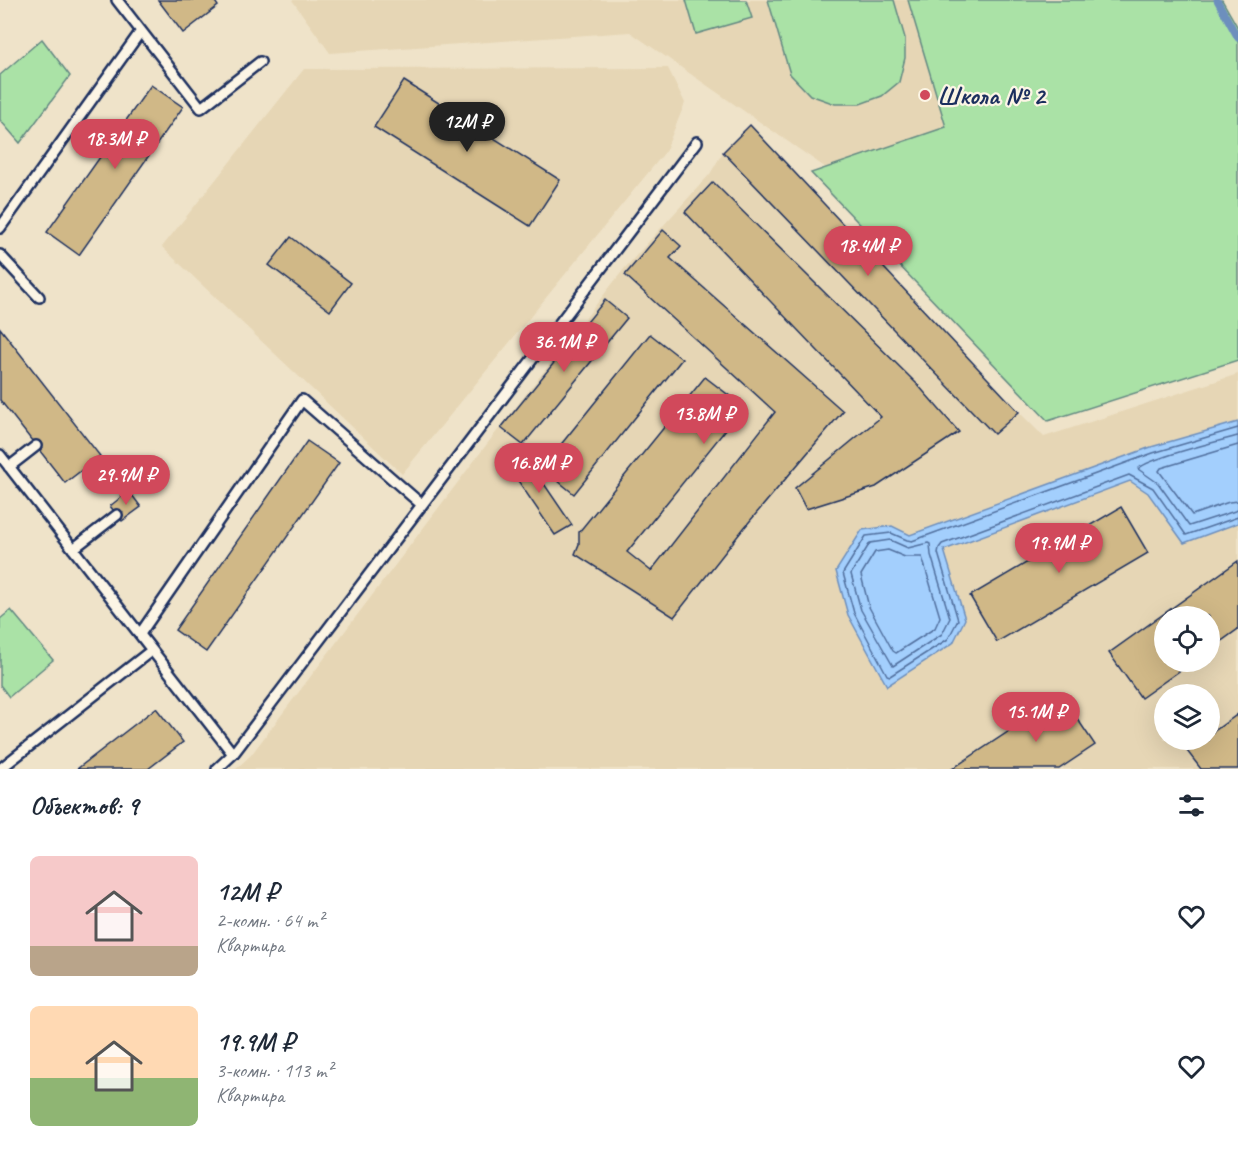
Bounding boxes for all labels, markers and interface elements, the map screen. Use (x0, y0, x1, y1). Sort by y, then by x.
place label: Школа № 2 (937, 79, 1047, 112)
marker: Школа № 2 (918, 88, 932, 102)
pin: 12M ₽ (425, 102, 509, 153)
text: 12M ₽ (443, 109, 491, 134)
pin: 18.3M ₽ (60, 119, 170, 170)
text: 18.3M ₽ (85, 126, 145, 151)
pin: 18.4M ₽ (813, 226, 923, 277)
text: 18.4M ₽ (838, 233, 898, 258)
pin: 36.1M ₽ (509, 322, 619, 373)
text: 36.1M ₽ (533, 329, 595, 354)
pin: 13.8M ₽ (649, 394, 759, 445)
text: 13.8M ₽ (674, 401, 734, 426)
pin: 16.8M ₽ (484, 443, 594, 494)
text: 16.8M ₽ (508, 450, 570, 475)
pin: 29.9M ₽ (71, 455, 181, 506)
text: 29.9M ₽ (96, 462, 156, 487)
pin: 19.9M ₽ (1004, 523, 1114, 574)
text: 19.9M ₽ (1029, 530, 1089, 555)
map controls (1154, 606, 1220, 750)
button: locate (1154, 606, 1220, 672)
button: layers (1154, 684, 1220, 750)
pin: 15.1M ₽ (981, 692, 1091, 743)
text: 15.1M ₽ (1006, 699, 1066, 724)
text: Объектов: 9 (30, 789, 138, 822)
icon: filters (1175, 789, 1208, 822)
text: 12M ₽ (216, 875, 278, 908)
icon: home (78, 880, 150, 952)
icon: heart (1175, 900, 1208, 933)
text: 2-комн. · 64 m² (216, 908, 324, 933)
text: Квартира (216, 933, 284, 958)
text: 19.9M ₽ (216, 1025, 294, 1058)
icon: home (78, 1030, 150, 1102)
icon: heart (1175, 1050, 1208, 1083)
text: 3-комн. · 113 m² (216, 1058, 333, 1083)
text: Квартира (216, 1083, 284, 1108)

